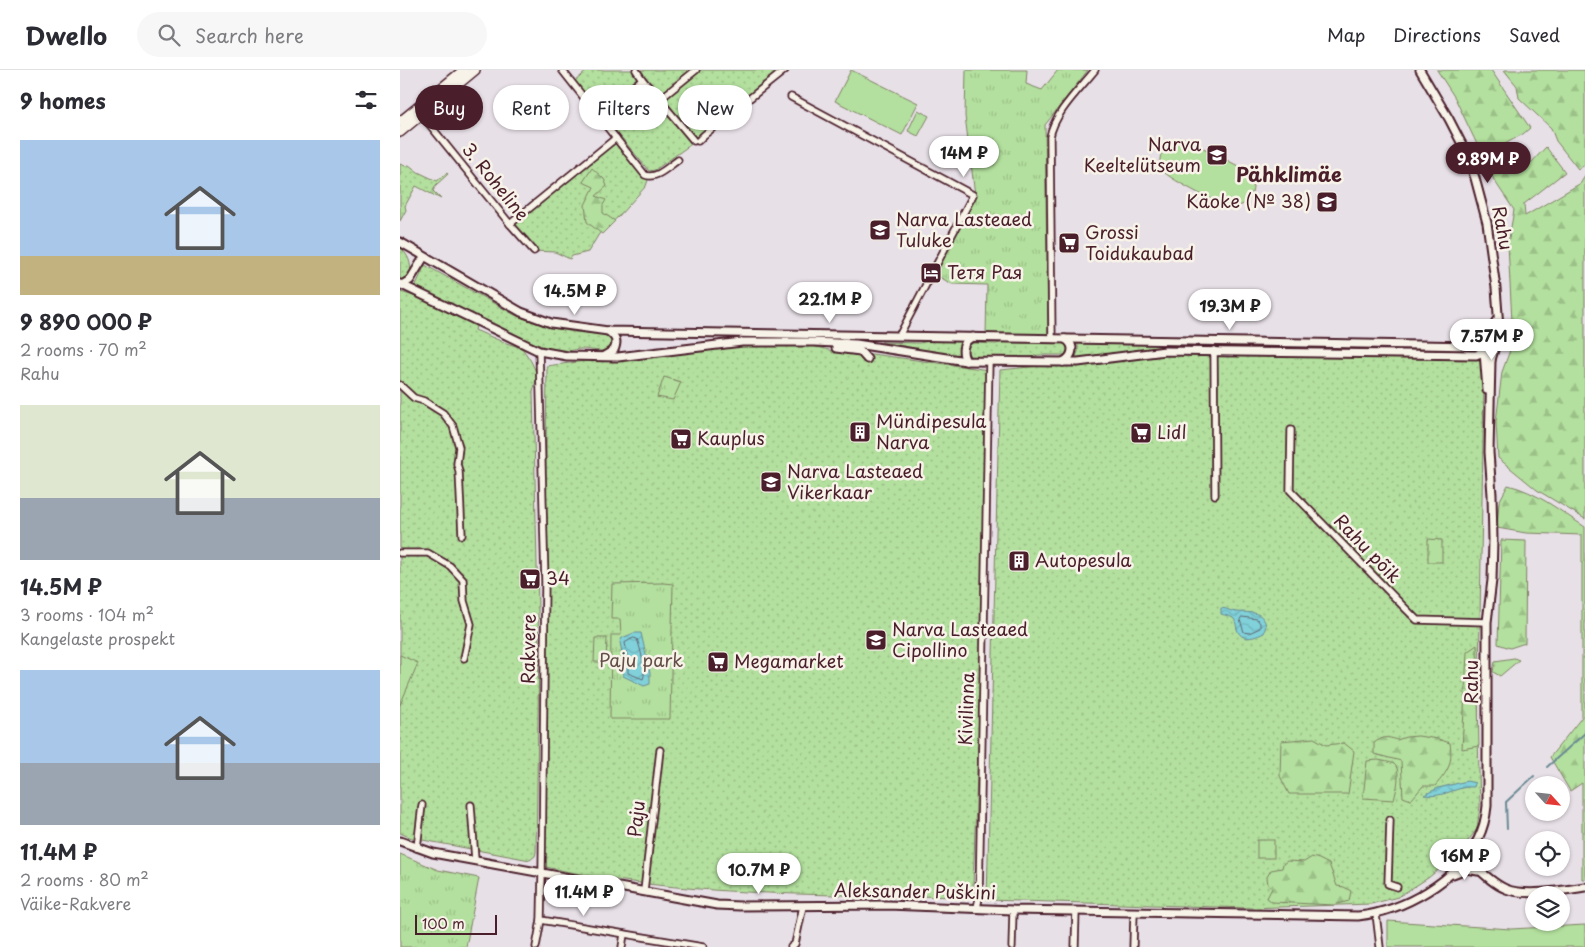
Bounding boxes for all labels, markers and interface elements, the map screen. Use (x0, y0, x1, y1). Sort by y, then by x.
search box (137, 12, 487, 57)
text: Dwello (25, 17, 107, 53)
icon: search (155, 21, 183, 49)
text: Search here (195, 21, 304, 49)
text: Map (1327, 21, 1365, 48)
text: Directions (1393, 21, 1481, 48)
text: Saved (1509, 21, 1560, 48)
text: 9 homes (20, 84, 106, 116)
chip: Buy (415, 85, 483, 130)
chip: Rent (493, 85, 569, 130)
chip: Filters (579, 85, 668, 130)
chip: New (678, 85, 752, 130)
icon: filters (352, 86, 380, 114)
place label: Narva Keeltelütseum (1084, 130, 1202, 178)
street label: 3. Roheline (456, 136, 536, 226)
pin: 14M ₽ (929, 136, 999, 178)
text: 14M ₽ (940, 140, 988, 164)
pin: 9.89M ₽ (1442, 142, 1534, 184)
school or university icon: Narva Keeltelütseum (1205, 143, 1229, 167)
text: 9.89M ₽ (1457, 146, 1519, 170)
district label: Pähklimäe (1236, 159, 1342, 189)
icon: home (155, 173, 245, 263)
place label: Käoke (№ 38) (1186, 187, 1311, 214)
school or university icon: Käoke (№ 38) (1315, 190, 1339, 214)
street label: Rahu (1486, 203, 1521, 252)
place label: Narva Lasteaed Tuluke (896, 205, 1032, 253)
school or university icon: Narva Lasteaed Tuluke (868, 218, 892, 242)
place label: Grossi Toidukaubad (1085, 218, 1194, 266)
supermarket icon: Grossi Toidukaubad (1057, 231, 1081, 255)
place label: Тетя Рая (947, 258, 1022, 285)
hotel icon: Тетя Рая (919, 261, 943, 285)
pin: 14.5M ₽ (529, 274, 621, 316)
text: 14.5M ₽ (544, 278, 606, 302)
pin: 22.1M ₽ (784, 282, 876, 324)
text: 22.1M ₽ (798, 286, 862, 310)
pin: 19.3M ₽ (1184, 288, 1276, 331)
text: 19.3M ₽ (1199, 293, 1261, 317)
text: 9 890 000 ₽ (20, 305, 152, 337)
pin: 7.57M ₽ (1446, 318, 1538, 361)
text: 7.57M ₽ (1461, 323, 1523, 347)
text: 2 rooms · 70 m² (20, 337, 147, 361)
text: Rahu (20, 361, 59, 385)
place label: Mündipesula Narva (876, 407, 987, 455)
place label: Lidl (1157, 418, 1187, 445)
building icon: Mündipesula Narva (848, 420, 872, 444)
supermarket icon: Lidl (1129, 421, 1153, 445)
place label: Kauplus (697, 424, 765, 451)
supermarket icon: Kauplus (669, 427, 693, 451)
icon: home (155, 438, 245, 528)
place label: Narva Lasteaed Vikerkaar (787, 457, 923, 505)
school or university icon: Narva Lasteaed Vikerkaar (759, 470, 783, 494)
street label: Rahu põik (1328, 507, 1408, 589)
place label: Autopesula (1035, 546, 1132, 573)
building icon: Autopesula (1007, 549, 1031, 573)
place label: 34 (546, 564, 570, 591)
supermarket icon: 34 (518, 567, 542, 591)
text: 14.5M ₽ (20, 570, 102, 602)
text: 3 rooms · 104 m² (20, 602, 154, 626)
street label: Rakvere (513, 614, 542, 684)
place label: Narva Lasteaed Cipollino (892, 615, 1028, 663)
text: Kangelaste prospekt (20, 626, 175, 650)
school or university icon: Narva Lasteaed Cipollino (864, 628, 888, 652)
park label: Paju park (599, 646, 683, 673)
place label: Megamarket (734, 647, 844, 674)
supermarket icon: Megamarket (706, 650, 730, 674)
street label: Rahu (1457, 660, 1484, 704)
street label: Kivilinna (951, 671, 980, 746)
icon: home (155, 703, 245, 793)
north arrow (1525, 776, 1570, 821)
map controls (1525, 776, 1570, 931)
street label: Paju (620, 799, 651, 839)
button: locate (1525, 831, 1570, 876)
text: 11.4M ₽ (20, 835, 97, 867)
pin: 16M ₽ (1430, 838, 1500, 881)
text: 16M ₽ (1441, 843, 1489, 867)
pin: 10.7M ₽ (713, 852, 805, 895)
text: 10.7M ₽ (728, 857, 790, 881)
text: 2 rooms · 80 m² (20, 867, 149, 891)
pin: 11.4M ₽ (538, 874, 630, 917)
street label: Aleksander Puškini (834, 876, 996, 905)
text: 11.4M ₽ (555, 879, 613, 903)
button: layers (1525, 886, 1570, 931)
text: Väike-Rakvere (20, 891, 131, 915)
scale bar (415, 912, 498, 935)
text: 100 m (422, 913, 465, 934)

